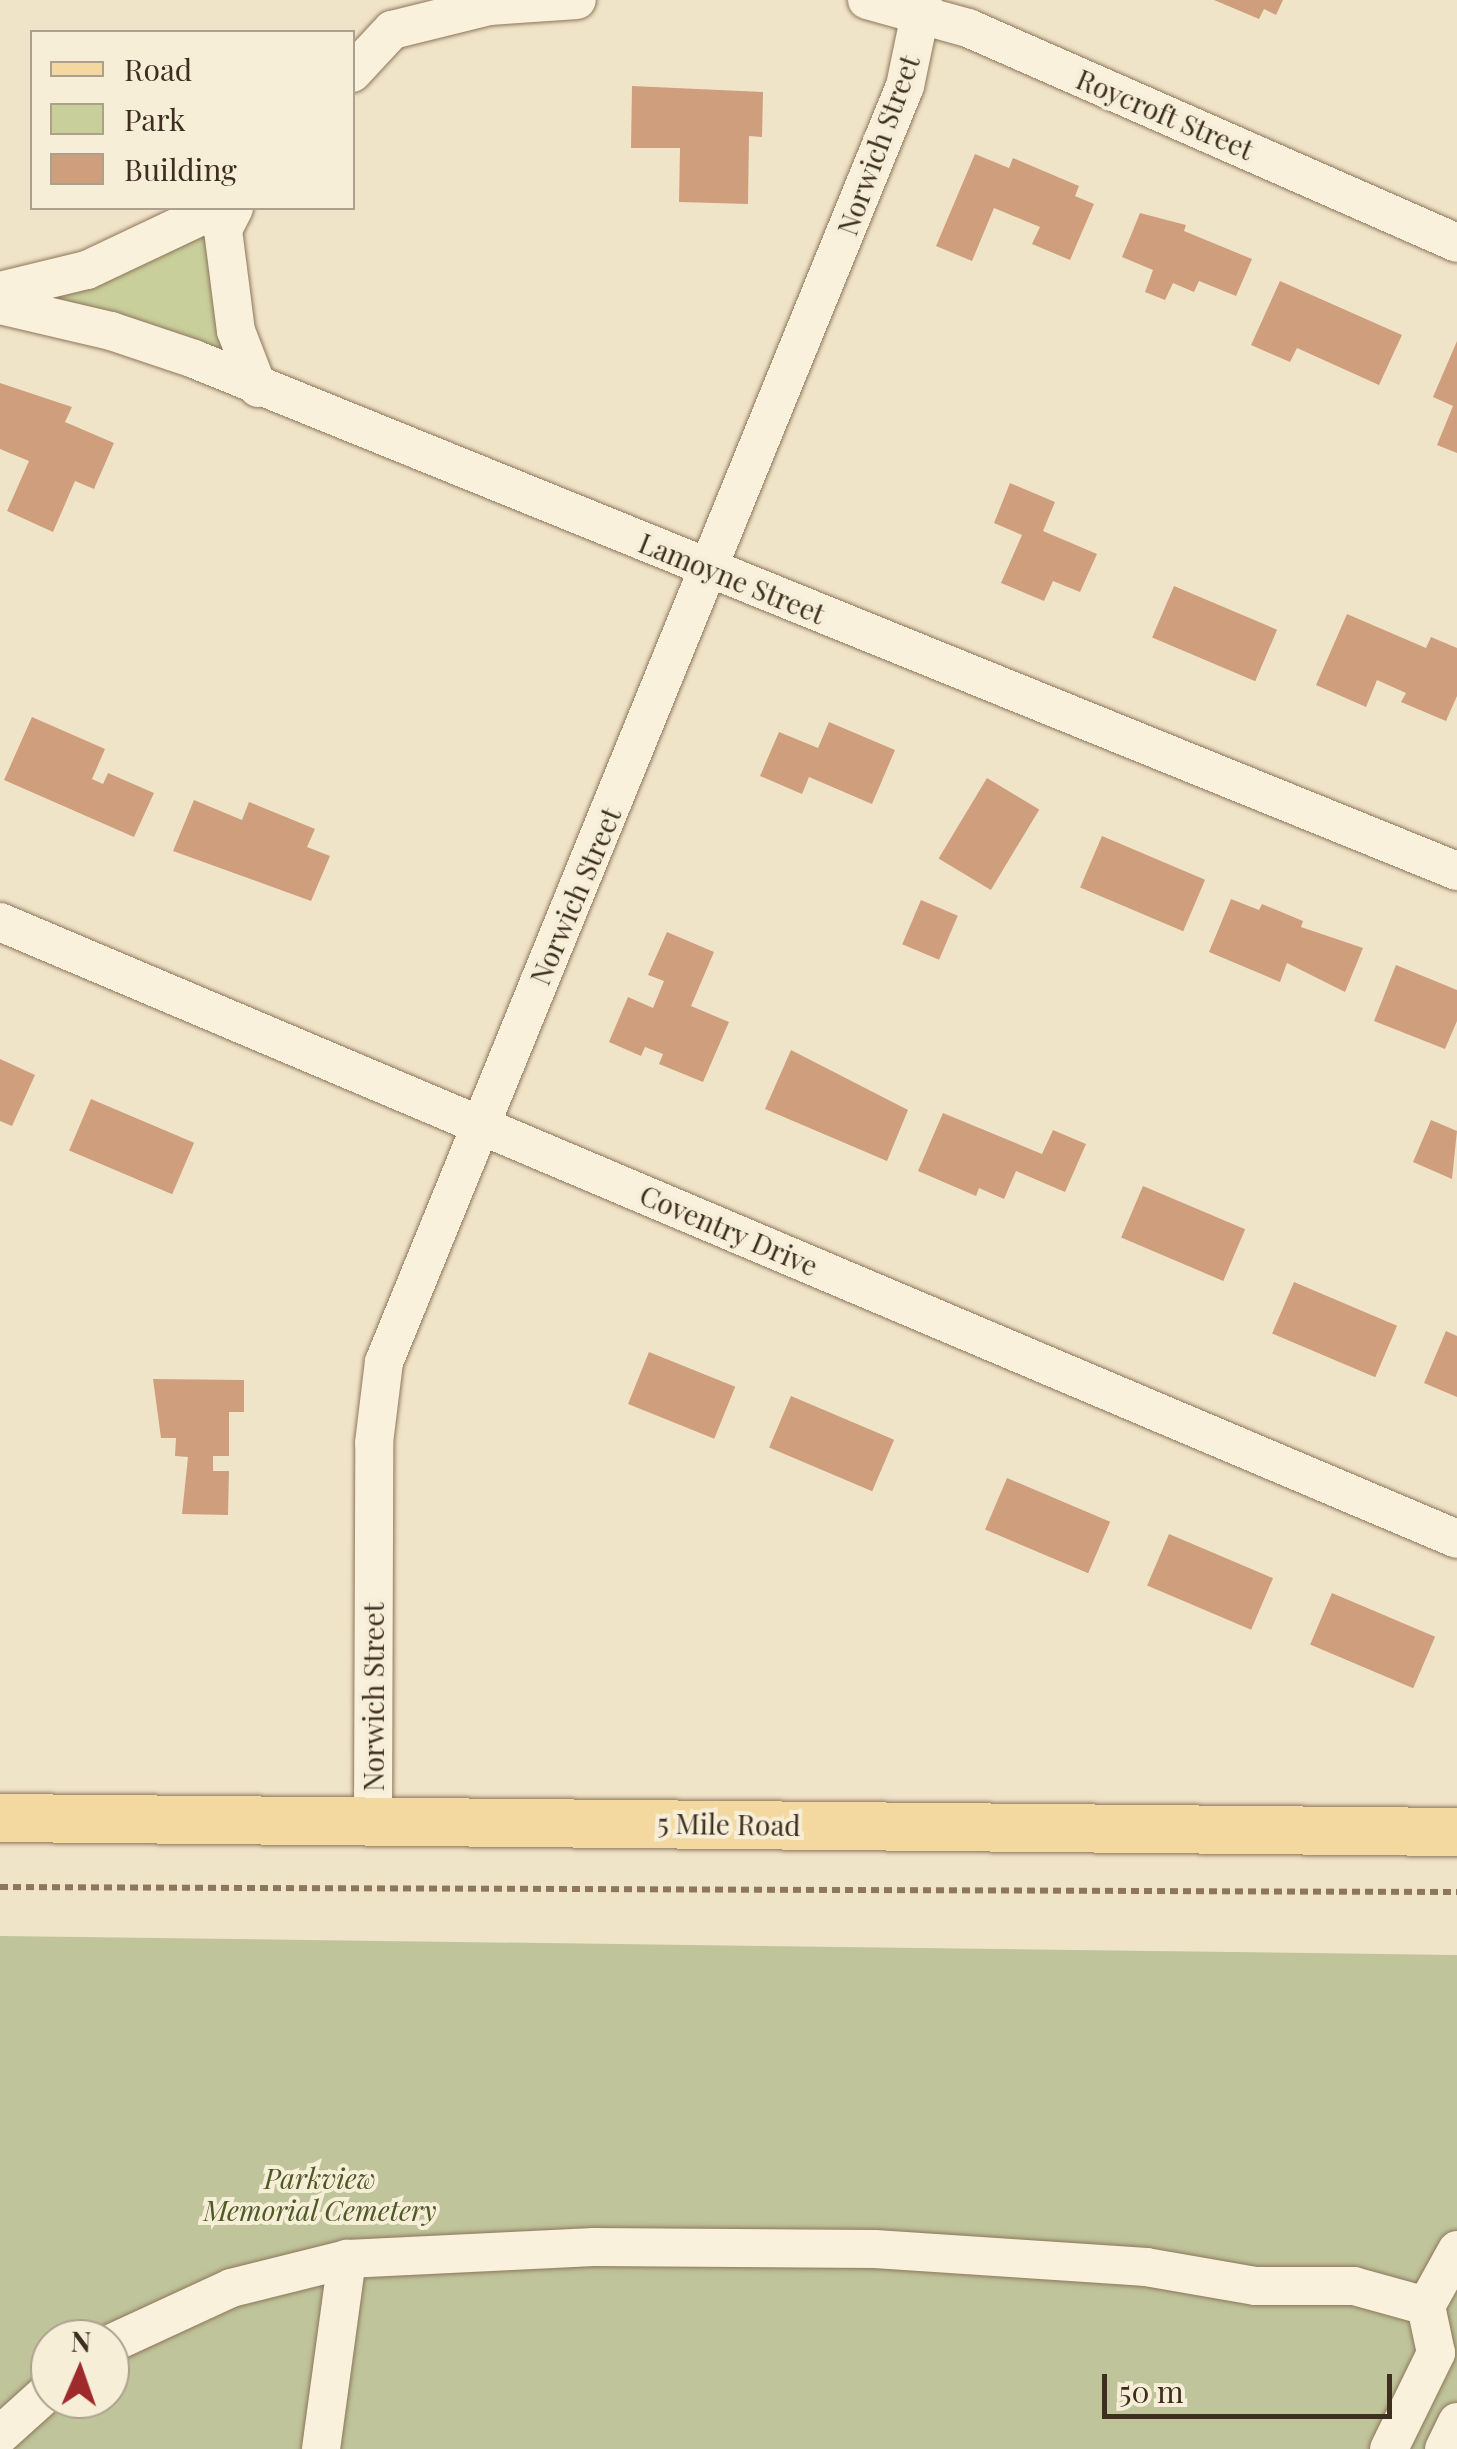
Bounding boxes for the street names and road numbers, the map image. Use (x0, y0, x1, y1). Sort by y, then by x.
street label: Norwich Street (830, 50, 926, 240)
street label: Roycroft Street (1071, 62, 1259, 166)
street label: Lamoyne Street (634, 525, 830, 631)
street label: Norwich Street (523, 802, 627, 990)
street label: Coventry Drive (635, 1177, 823, 1283)
street label: Norwich Street (356, 1602, 390, 1792)
street label: 5 Mile Road (657, 1806, 801, 1842)

